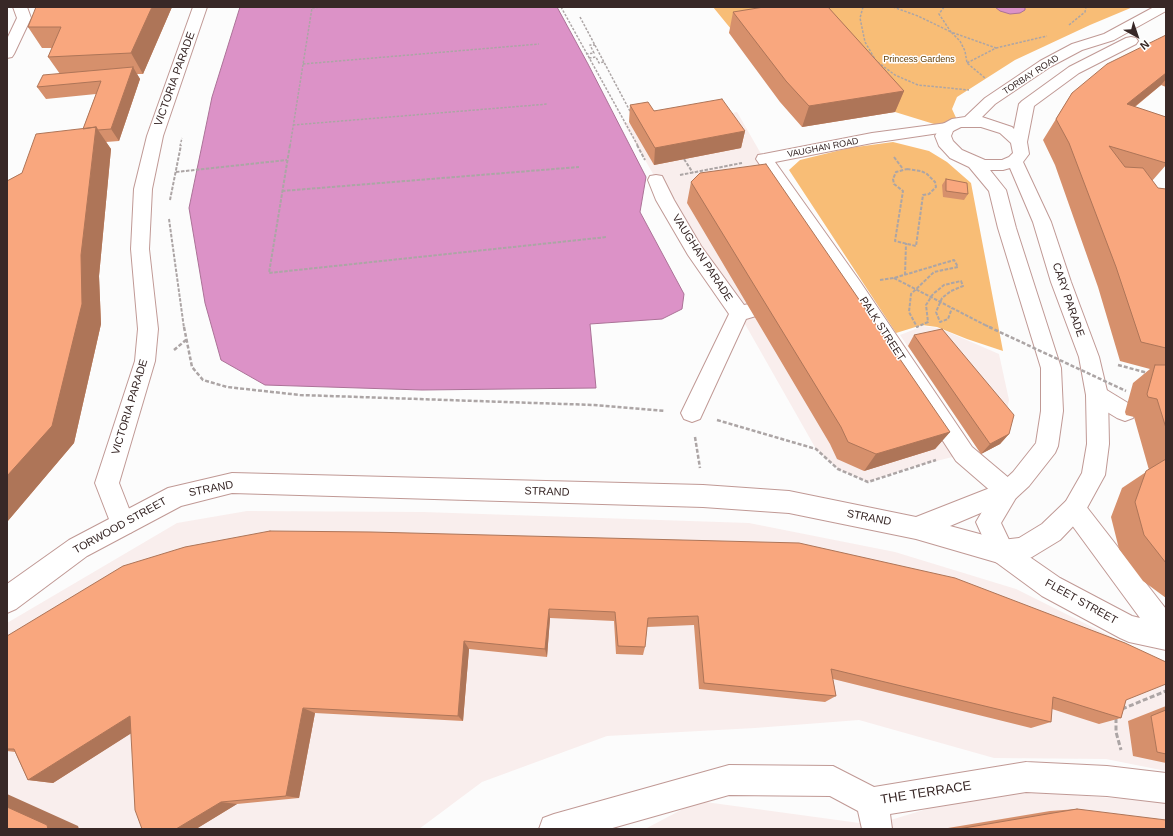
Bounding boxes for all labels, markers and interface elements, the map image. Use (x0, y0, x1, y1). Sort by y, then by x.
north arrow (1117, 16, 1157, 56)
street label: VICTORIA PARADE (152, 30, 198, 128)
text: N (1138, 38, 1152, 52)
street label: TORBAY ROAD (1001, 53, 1061, 97)
park label: Princess Gardens (883, 55, 955, 65)
street label: VAUGHAN ROAD (786, 136, 860, 160)
street label: VAUGHAN PARADE (669, 212, 735, 304)
street label: CARY PARADE (1049, 261, 1087, 339)
street label: PALK STREET (856, 294, 908, 364)
street label: VICTORIA PARADE (109, 358, 151, 456)
street label: STRAND (188, 478, 234, 500)
street label: STRAND (524, 485, 570, 499)
street label: TORWOOD STREET (71, 495, 169, 557)
street label: STRAND (846, 507, 892, 529)
street label: FLEET STREET (1043, 577, 1119, 627)
street label: THE TERRACE (879, 778, 973, 808)

